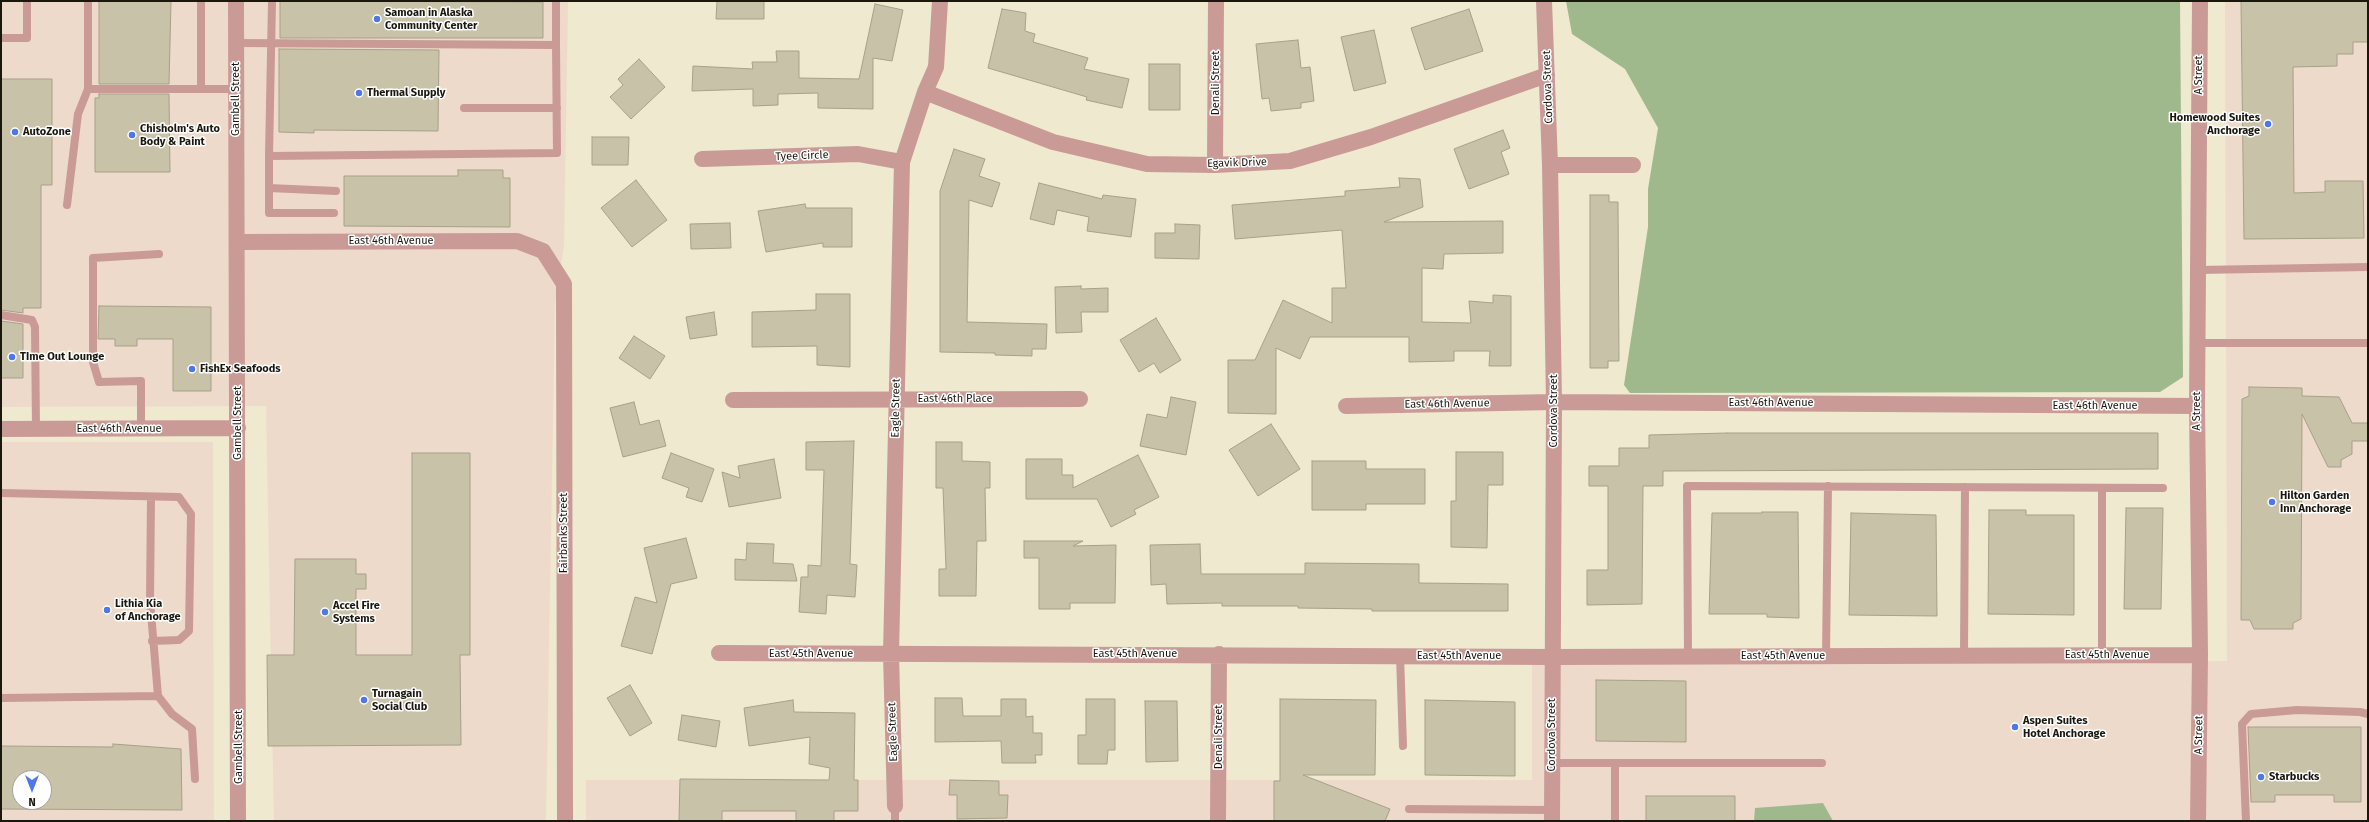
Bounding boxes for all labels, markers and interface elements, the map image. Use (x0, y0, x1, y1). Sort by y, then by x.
place label: Samoan in Alaska Community Center (385, 6, 477, 32)
marker: Samoan in Alaska Community Center (372, 14, 382, 24)
street label: Cordova Street (1540, 50, 1556, 124)
street label: Denali Street (1209, 51, 1223, 115)
street label: A Street (2192, 55, 2206, 95)
street label: Gambell Street (229, 62, 243, 136)
place label: Thermal Supply (367, 86, 445, 100)
marker: Thermal Supply (354, 88, 364, 98)
place label: Homewood Suites Anchorage (2169, 111, 2260, 137)
marker: Homewood Suites Anchorage (2263, 119, 2273, 129)
place label: Chisholm's Auto Body & Paint (140, 122, 220, 148)
place label: AutoZone (23, 125, 71, 139)
marker: AutoZone (10, 127, 20, 137)
marker: Chisholm's Auto Body & Paint (127, 130, 137, 140)
street label: Tyee Circle (775, 148, 829, 164)
street label: Egavik Drive (1207, 155, 1267, 171)
street label: East 46th Avenue (348, 234, 434, 248)
place label: TIme Out Lounge (20, 350, 104, 364)
marker: TIme Out Lounge (7, 352, 17, 362)
place label: FishEx Seafoods (200, 362, 281, 376)
marker: FishEx Seafoods (187, 364, 197, 374)
street label: Cordova Street (1547, 374, 1561, 448)
street label: Eagle Street (889, 378, 903, 438)
street label: Gambell Street (231, 386, 245, 460)
street label: A Street (2190, 391, 2204, 431)
street label: East 46th Place (917, 392, 993, 406)
street label: East 46th Avenue (1728, 396, 1814, 410)
street label: East 46th Avenue (1404, 397, 1490, 411)
street label: East 46th Avenue (2052, 399, 2138, 413)
street label: East 46th Avenue (76, 422, 162, 436)
place label: Hilton Garden Inn Anchorage (2280, 489, 2351, 515)
street label: Fairbanks Street (557, 493, 571, 573)
marker: Hilton Garden Inn Anchorage (2267, 497, 2277, 507)
place label: Lithia Kia of Anchorage (115, 597, 181, 623)
place label: Accel Fire Systems (333, 599, 380, 625)
marker: Lithia Kia of Anchorage (102, 605, 112, 615)
marker: Accel Fire Systems (320, 607, 330, 617)
street label: East 45th Avenue (769, 647, 853, 661)
street label: East 45th Avenue (1093, 647, 1177, 661)
street label: East 45th Avenue (2065, 648, 2149, 662)
street label: East 45th Avenue (1417, 649, 1501, 663)
street label: East 45th Avenue (1741, 649, 1825, 663)
place label: Turnagain Social Club (372, 687, 427, 713)
marker: Turnagain Social Club (359, 695, 369, 705)
street label: Cordova Street (1545, 698, 1559, 772)
street label: Eagle Street (885, 702, 901, 762)
street label: Denali Street (1212, 705, 1226, 769)
street label: Gambell Street (232, 710, 246, 784)
place label: Aspen Suites Hotel Anchorage (2023, 714, 2105, 740)
street label: A Street (2192, 715, 2206, 755)
marker: Aspen Suites Hotel Anchorage (2010, 722, 2020, 732)
north arrow (12, 770, 52, 810)
place label: Starbucks (2269, 770, 2319, 784)
marker: Starbucks (2256, 772, 2266, 782)
text: N (28, 795, 36, 808)

